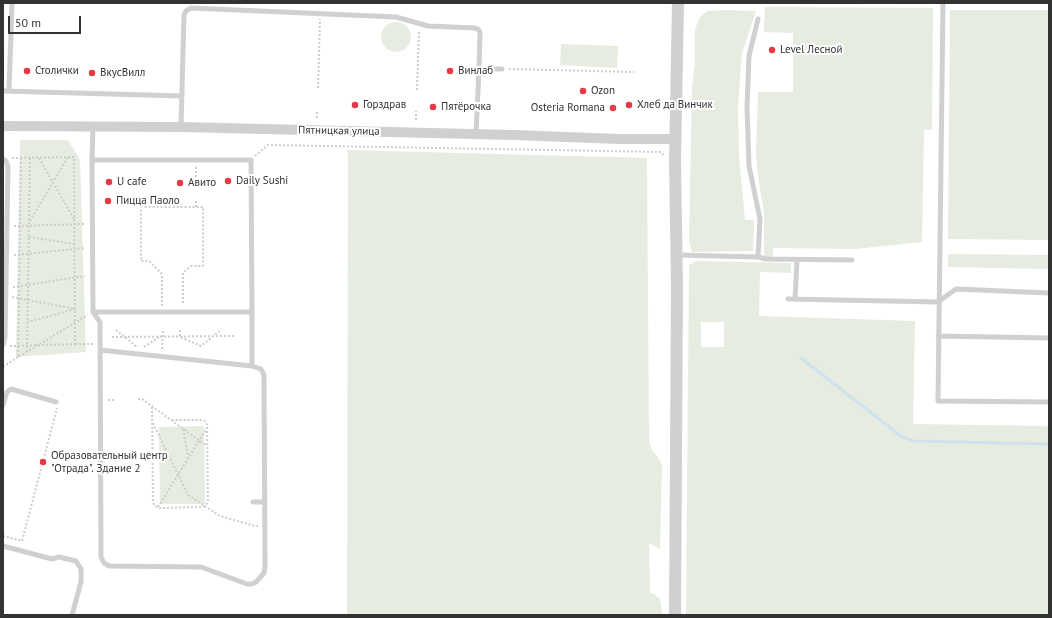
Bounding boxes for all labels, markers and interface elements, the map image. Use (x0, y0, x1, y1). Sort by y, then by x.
scale bar (10, 8, 83, 34)
text: 50 m (15, 15, 41, 30)
place label: Level Лесной (780, 43, 842, 57)
marker: Level Лесной (767, 45, 777, 55)
place label: Столички (35, 64, 79, 78)
place label: Винлаб (458, 64, 493, 78)
marker: Столички (22, 66, 32, 76)
place label: ВкусВилл (100, 66, 145, 80)
marker: Винлаб (445, 66, 455, 76)
marker: ВкусВилл (87, 68, 97, 78)
place label: Ozon (591, 84, 615, 98)
marker: Ozon (578, 86, 588, 96)
place label: Горздрав (363, 98, 406, 112)
place label: Хлеб да Винчик (637, 98, 713, 112)
marker: Горздрав (350, 100, 360, 110)
place label: Пятёрочка (441, 100, 491, 114)
marker: Хлеб да Винчик (624, 100, 634, 110)
place label: Osteria Romana (531, 101, 605, 115)
marker: Пятёрочка (428, 102, 438, 112)
marker: Osteria Romana (608, 103, 618, 113)
street label: Пятницкая улица (298, 124, 380, 138)
place label: Daily Sushi (236, 174, 288, 188)
place label: U cafe (117, 175, 147, 189)
place label: Авито (188, 176, 216, 190)
marker: Daily Sushi (223, 176, 233, 186)
marker: U cafe (104, 177, 114, 187)
marker: Авито (175, 178, 185, 188)
place label: Пицца Паоло (116, 194, 180, 208)
marker: Пицца Паоло (103, 196, 113, 206)
place label: Образовательный центр "Отрада". Здание 2 (51, 449, 168, 475)
marker: Образовательный центр "Отрада". Здание 2 (38, 457, 48, 467)

